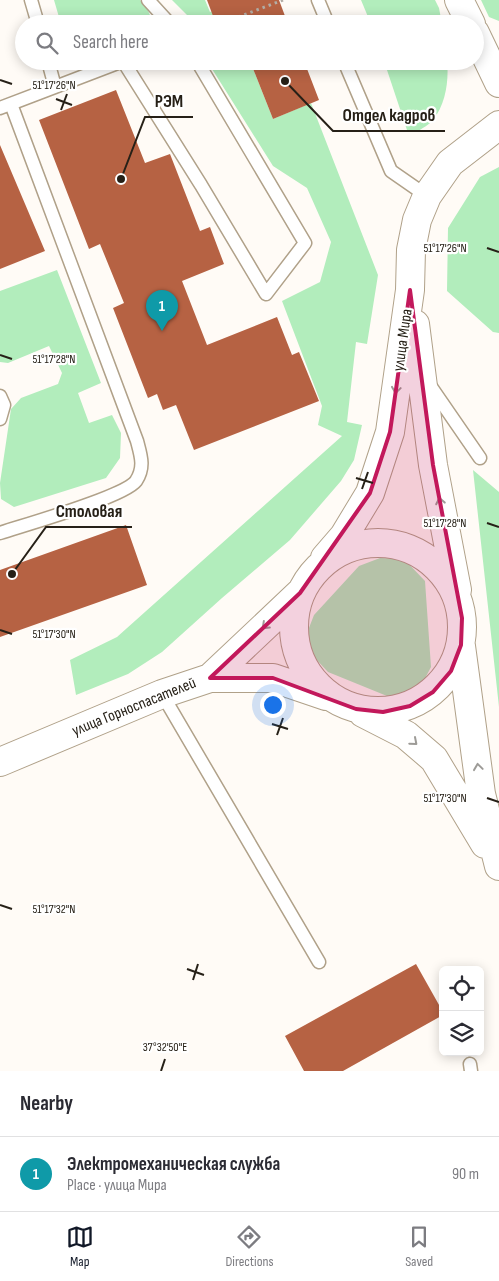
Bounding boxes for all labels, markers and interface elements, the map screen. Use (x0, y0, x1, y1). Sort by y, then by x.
search box (15, 15, 484, 70)
icon: search (33, 29, 61, 57)
text: Search here (73, 31, 149, 54)
text: 51°17'26"N (32, 78, 76, 93)
callout: РЭМ (145, 84, 193, 117)
text: РЭМ (155, 91, 183, 112)
callout: Отдел кадров (333, 98, 445, 131)
text: Отдел кадров (343, 105, 436, 126)
text: 51°17'26"N (423, 241, 467, 256)
pin: 1 (146, 290, 178, 331)
street label: улица Мира (389, 308, 417, 372)
text: 51°17'28"N (33, 352, 75, 367)
one-way arrow (391, 386, 402, 394)
callout: Столовая (46, 494, 132, 527)
one-way arrow (435, 497, 446, 506)
text: Столовая (56, 501, 122, 522)
text: 51°17'28"N (424, 516, 466, 531)
one-way arrow (261, 620, 270, 629)
text: 51°17'30"N (32, 627, 76, 642)
street label: улица Горноспасателей (69, 673, 199, 741)
your location (260, 692, 286, 718)
one-way arrow (408, 736, 417, 745)
one-way arrow (473, 762, 483, 771)
text: 51°17'30"N (423, 791, 467, 806)
text: 51°17'32"N (33, 902, 75, 917)
map controls (439, 966, 484, 1056)
button: locate (439, 966, 484, 1011)
button: layers (439, 1011, 484, 1056)
text: 37°32'50"E (143, 1040, 187, 1055)
text: Nearby (20, 1091, 73, 1116)
text: Электромеханическая служба (67, 1153, 280, 1176)
text: 1 (33, 1165, 39, 1184)
text: 90 m (452, 1165, 479, 1184)
text: Place · улица Мира (67, 1176, 167, 1195)
tab: Map (66, 1223, 94, 1270)
tab: Directions (225, 1223, 274, 1270)
tab: Saved (405, 1223, 433, 1270)

